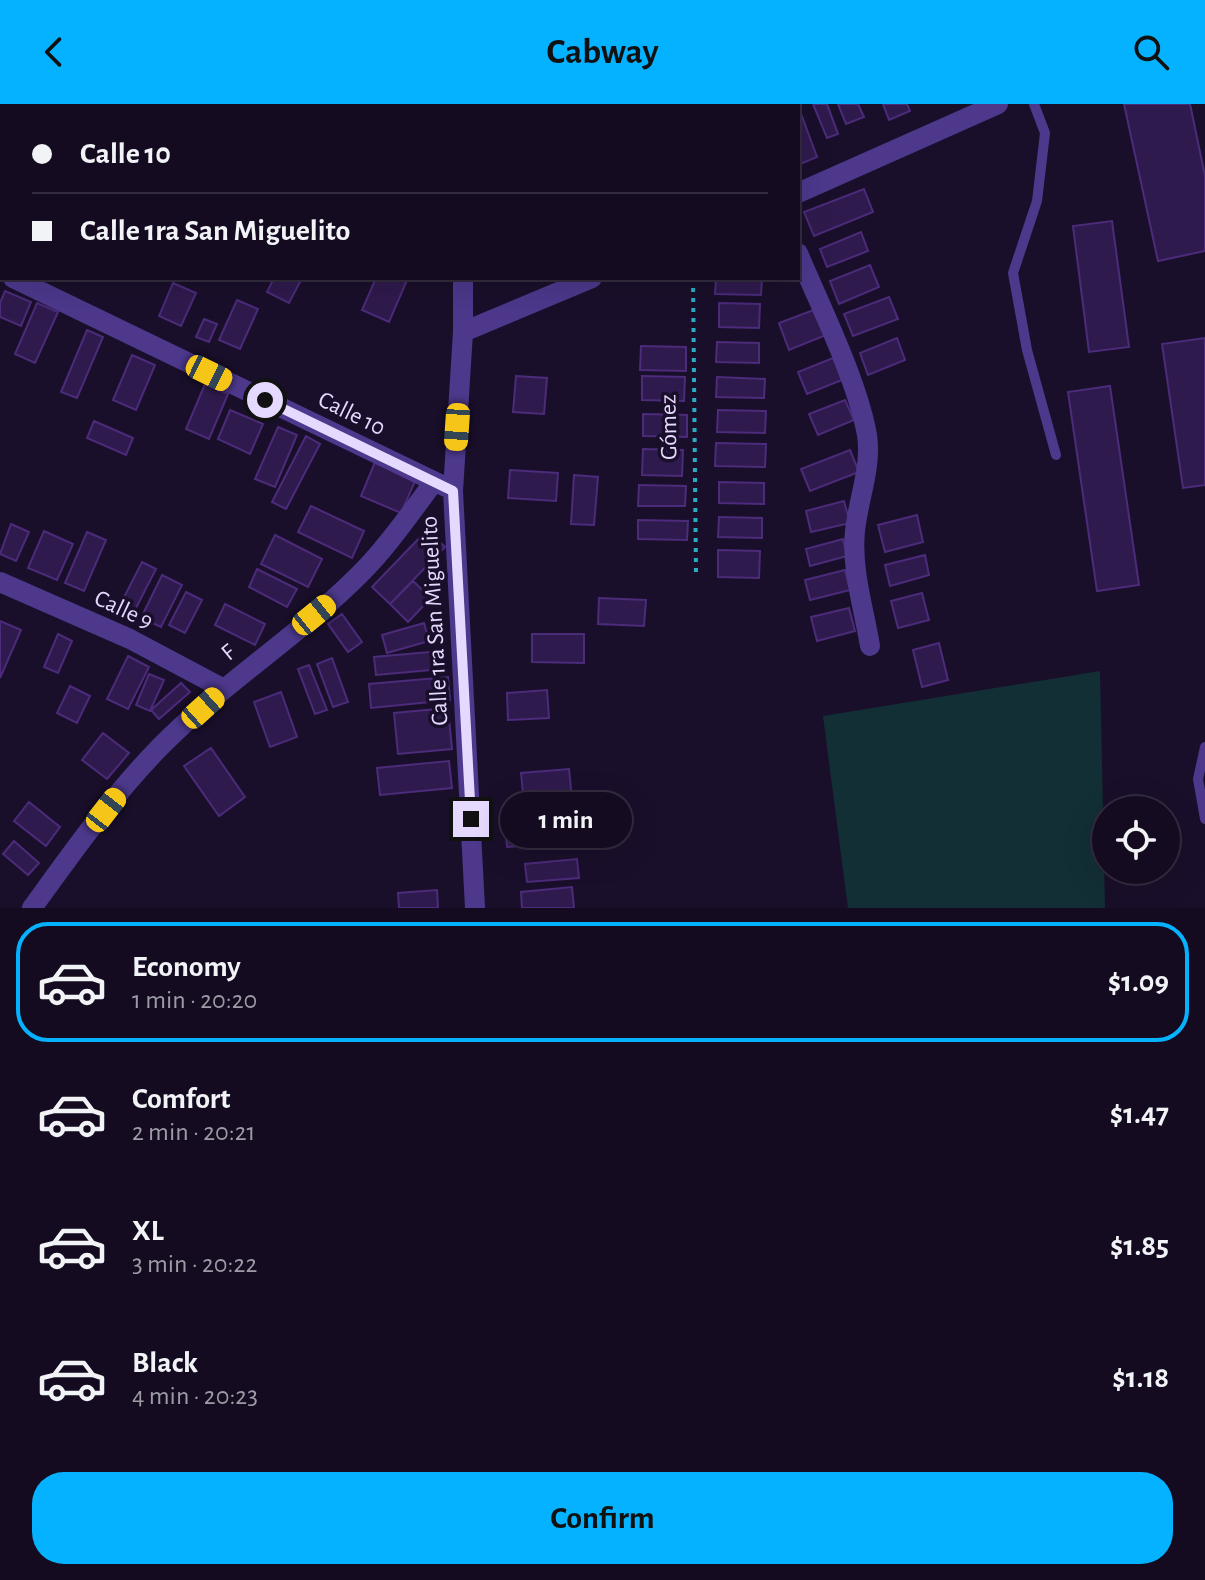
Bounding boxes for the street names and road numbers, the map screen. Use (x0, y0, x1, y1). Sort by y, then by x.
street label: Calle 10 (314, 387, 389, 440)
street label: Gómez (656, 394, 682, 460)
street label: Calle 1ra San Miguelito (418, 516, 452, 726)
street label: Calle 9 (91, 586, 157, 634)
street label: F (217, 640, 241, 665)

